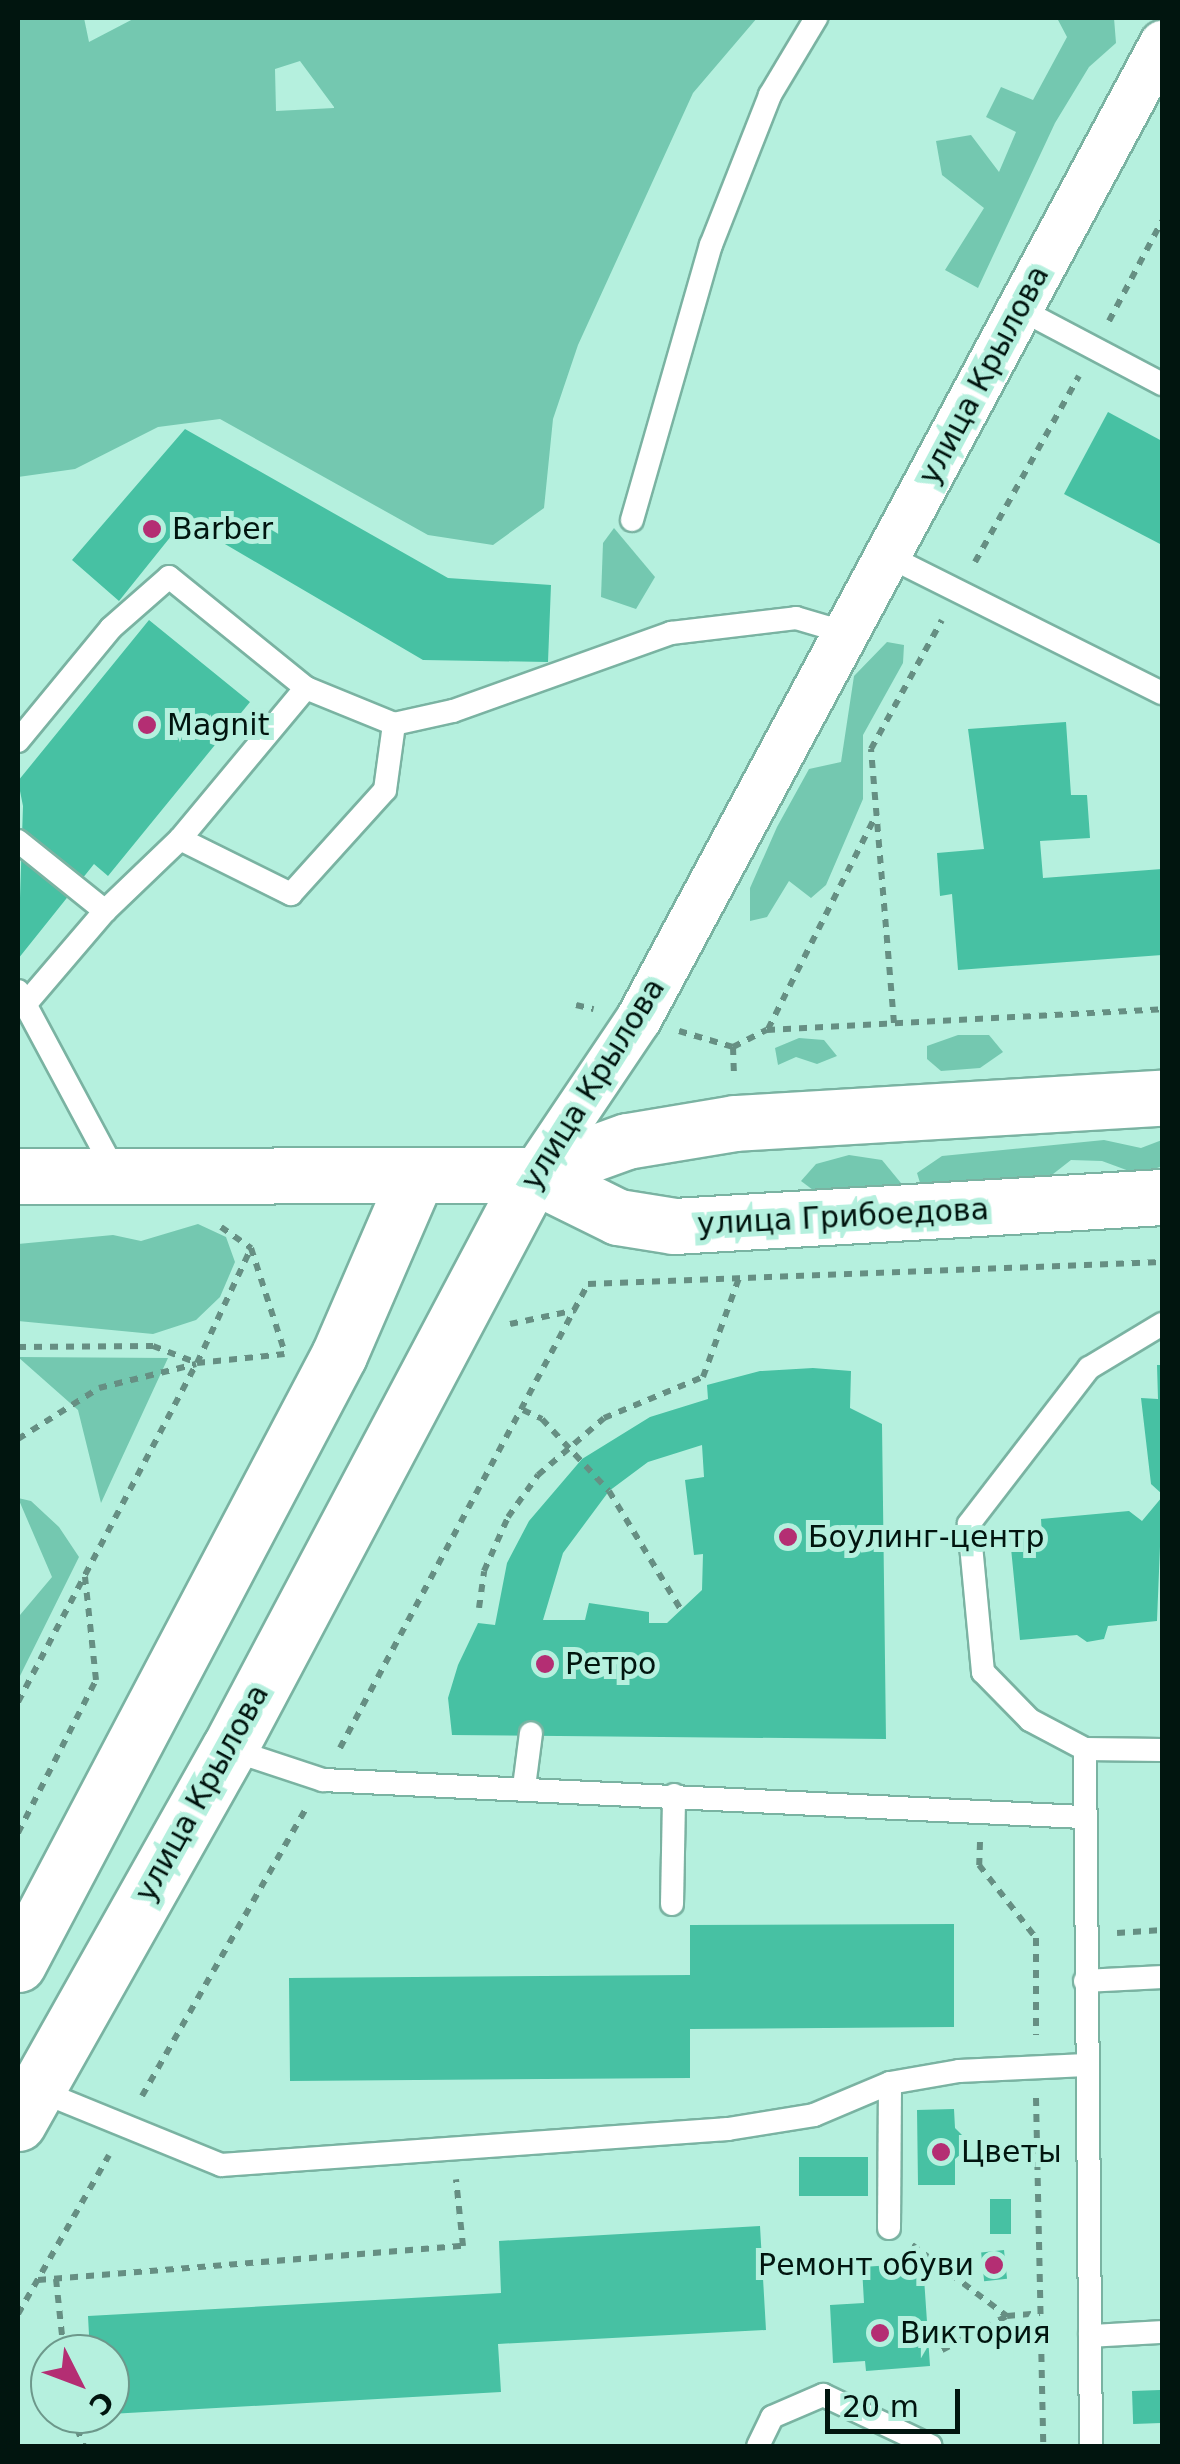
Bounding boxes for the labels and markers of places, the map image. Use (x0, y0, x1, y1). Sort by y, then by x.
place label: Barber (172, 511, 273, 547)
marker: Barber (141, 518, 163, 540)
place label: Magnit (167, 707, 269, 743)
marker: Magnit (136, 714, 158, 736)
place label: Боулинг-центр (808, 1519, 1045, 1555)
marker: Боулинг-центр (777, 1526, 799, 1548)
place label: Ретро (565, 1646, 656, 1682)
marker: Ретро (534, 1653, 556, 1675)
place label: Цветы (961, 2134, 1062, 2170)
marker: Цветы (930, 2141, 952, 2163)
place label: Ремонт обуви (758, 2247, 974, 2283)
marker: Ремонт обуви (983, 2254, 1005, 2276)
place label: Виктория (900, 2315, 1051, 2351)
marker: Виктория (869, 2322, 891, 2344)

